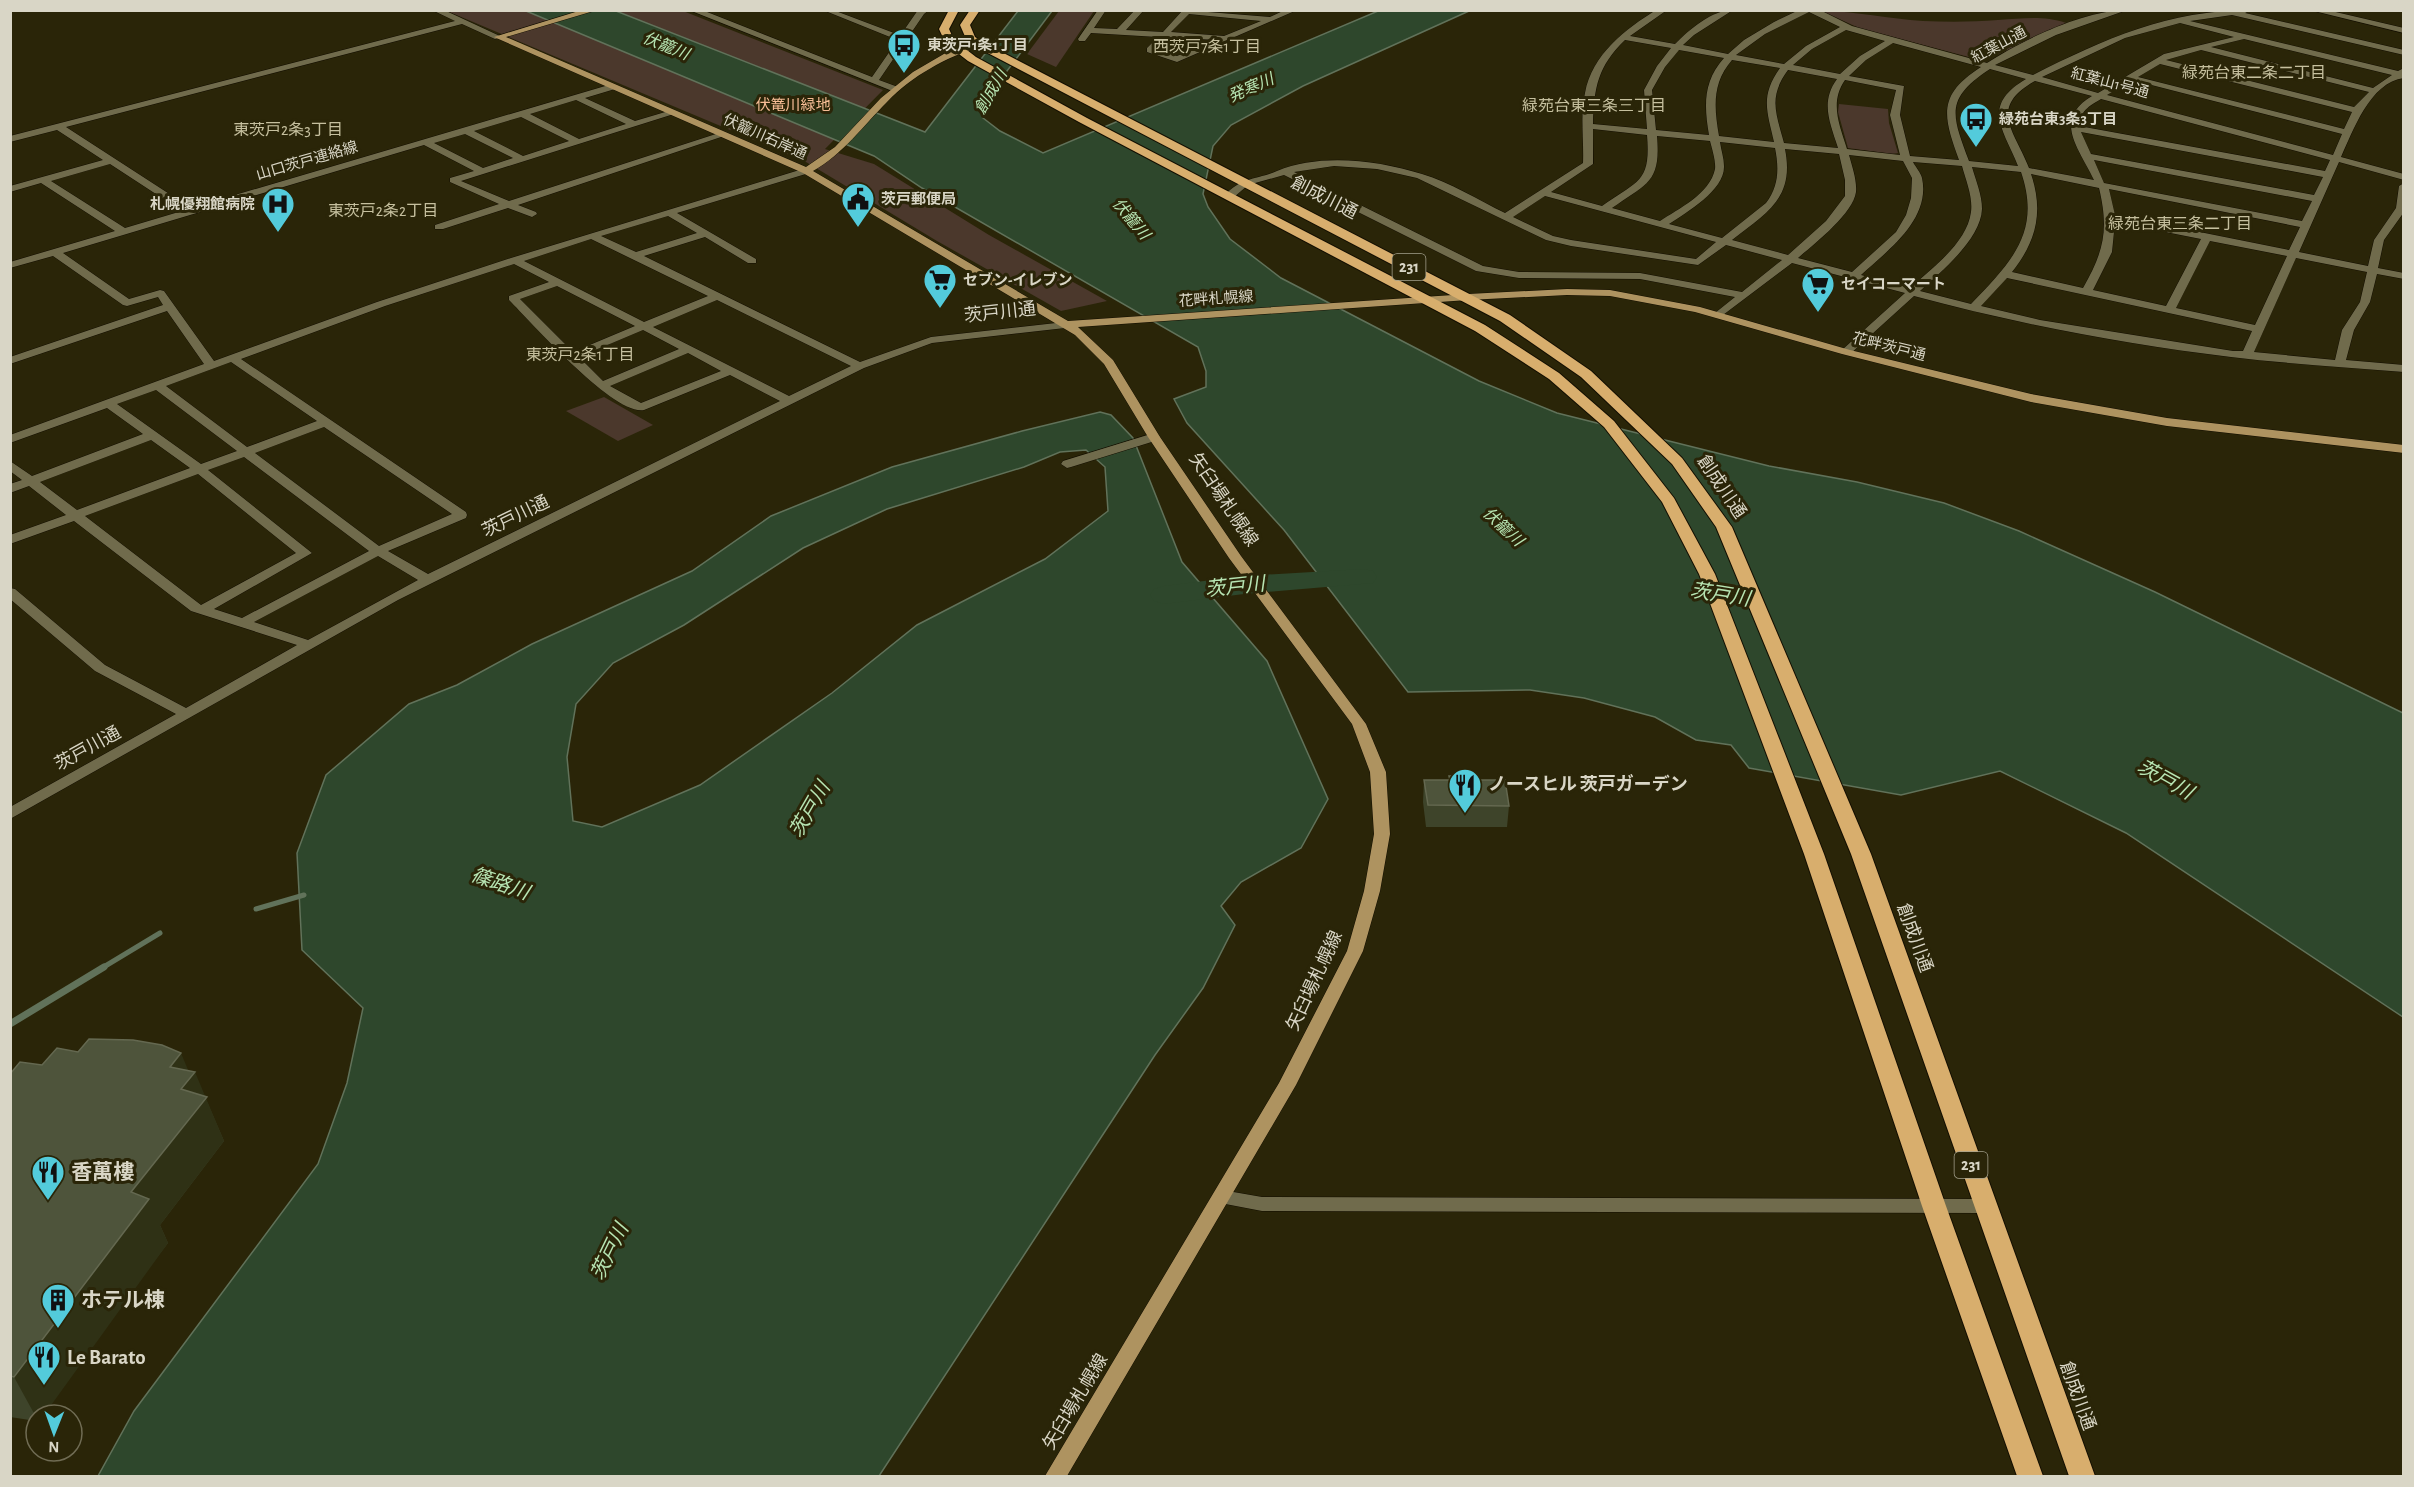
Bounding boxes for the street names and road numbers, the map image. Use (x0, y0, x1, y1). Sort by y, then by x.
street label: 紅葉山通 (1969, 23, 2029, 66)
street label: 紅葉山1号通 (2069, 64, 2151, 101)
street label: 伏籠川右岸通 (721, 111, 810, 162)
street label: 山口茨戸連絡線 (254, 138, 360, 183)
street label: 創成川通 (1288, 173, 1361, 222)
road number: 231 (1392, 254, 1426, 280)
street label: 花畔札幌線 (1178, 288, 1254, 309)
street label: 茨戸川通 (963, 299, 1037, 326)
street label: 花畔茨戸通 (1851, 330, 1927, 363)
street label: 矢臼場札幌線 (1185, 449, 1262, 550)
street label: 創成川通 (1693, 452, 1749, 522)
street label: 茨戸川通 (479, 492, 552, 541)
street label: 茨戸川通 (52, 723, 124, 774)
street label: 創成川通 (1893, 901, 1936, 975)
street label: 矢臼場札幌線 (1282, 927, 1346, 1034)
road number: 231 (1954, 1152, 1988, 1178)
street label: 矢臼場札幌線 (1039, 1350, 1112, 1453)
street label: 創成川通 (2056, 1359, 2099, 1433)

